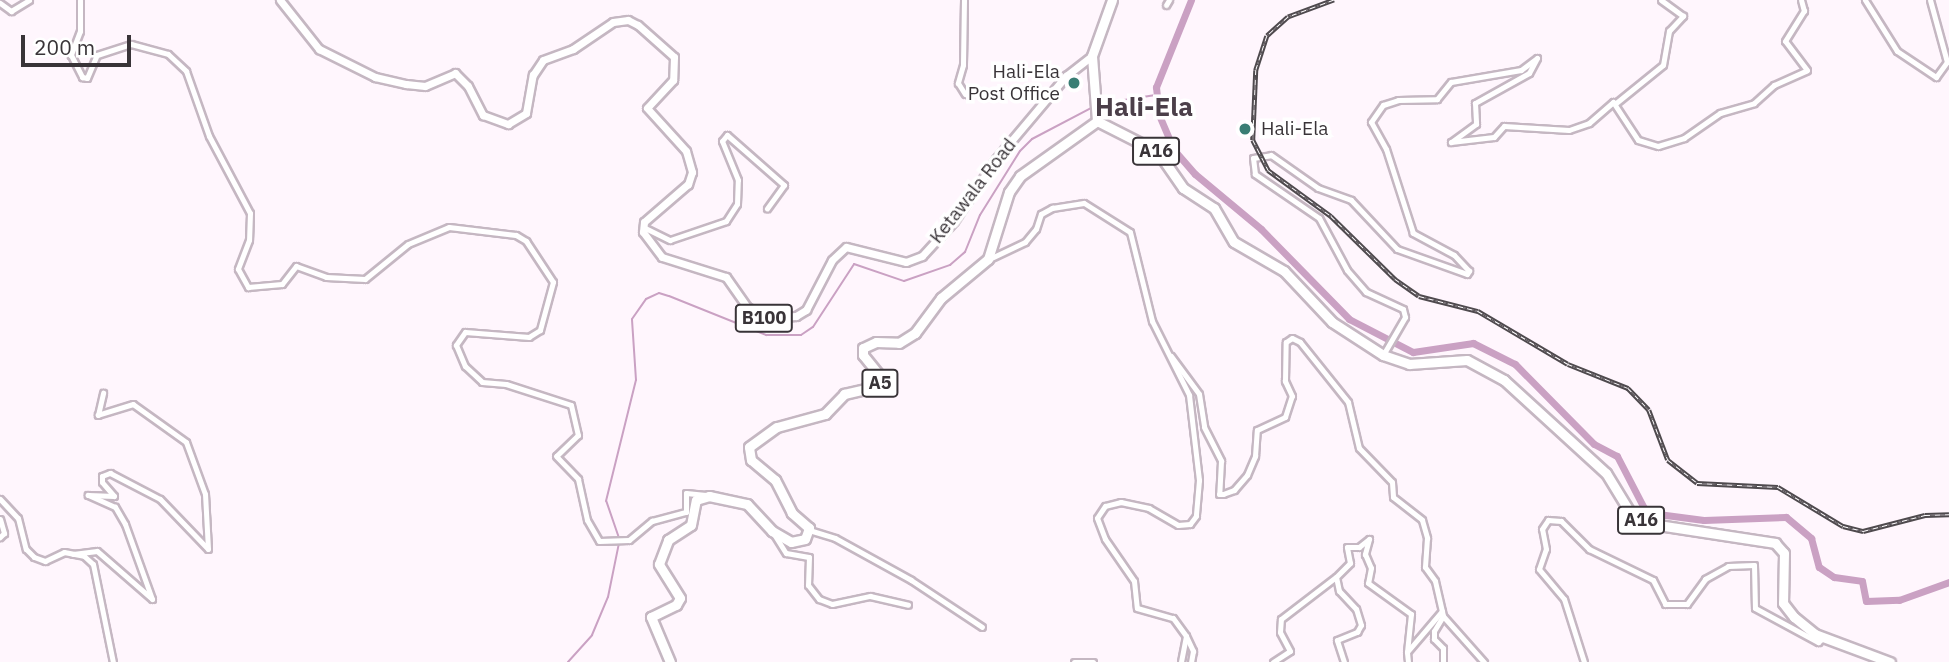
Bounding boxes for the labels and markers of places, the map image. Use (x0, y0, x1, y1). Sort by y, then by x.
place label: Hali-Ela Post Office (968, 61, 1060, 105)
marker: Hali-Ela Post Office (1066, 75, 1082, 91)
place label: Hali-Ela (1261, 118, 1328, 140)
marker: Hali-Ela (1235, 119, 1255, 139)

